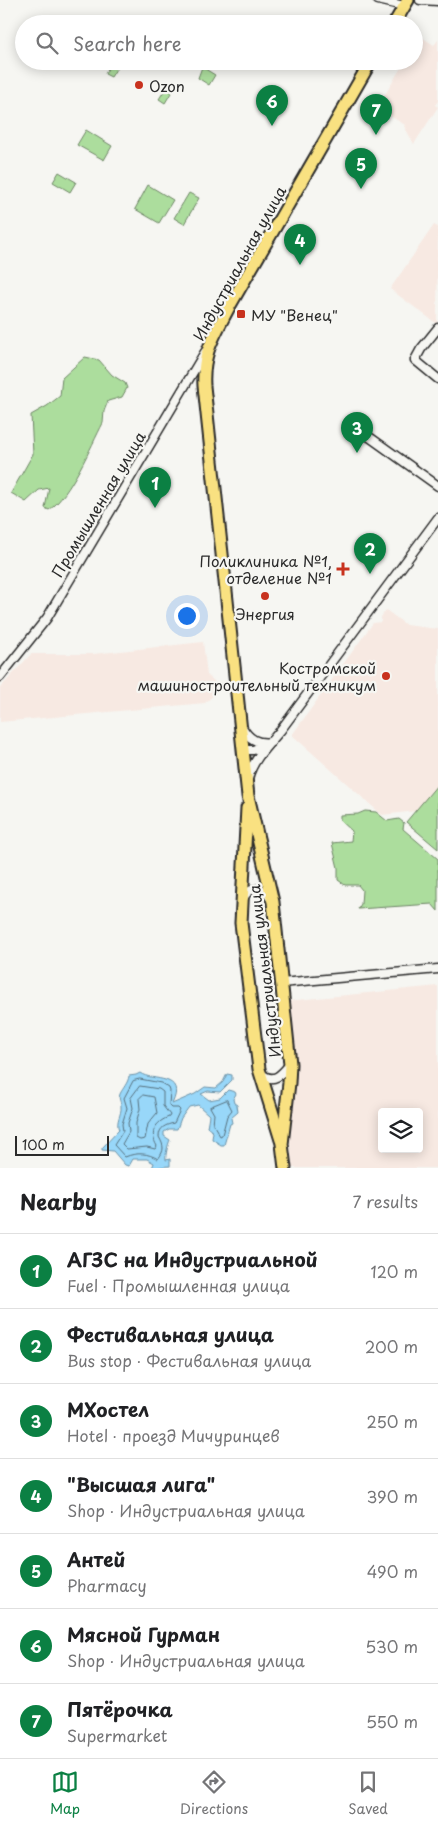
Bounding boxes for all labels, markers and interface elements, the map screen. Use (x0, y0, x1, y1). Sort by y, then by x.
search box (15, 15, 423, 70)
icon: search (33, 29, 61, 57)
text: Search here (73, 29, 182, 57)
place label: Ozon (149, 74, 185, 97)
marker: Ozon (133, 79, 145, 91)
pin: 6 (256, 85, 288, 126)
pin: 7 (360, 94, 392, 135)
pin: 5 (345, 148, 377, 189)
street label: Индустриальная улица (187, 181, 291, 345)
pin: 4 (284, 224, 316, 265)
place label: МУ "Венец" (251, 303, 338, 326)
marker: МУ "Венец" (235, 308, 247, 320)
pin: 3 (341, 412, 373, 453)
street label: Промышленная улица (45, 426, 151, 581)
pin: 1 (139, 467, 171, 508)
pin: 2 (354, 533, 386, 574)
place label: Поликлиника №1, отделение №1 (200, 549, 332, 589)
marker: Поликлиника №1, отделение №1 (336, 562, 350, 576)
marker: Энергия (259, 590, 271, 602)
place label: Энергия (235, 602, 295, 625)
your location (174, 603, 200, 629)
place label: Костромской машиностроительный техникум (138, 656, 376, 696)
marker: Костромской машиностроительный техникум (380, 670, 392, 682)
street label: Индустриальная улица (242, 883, 286, 1059)
map controls (378, 1108, 423, 1153)
button: layers (378, 1108, 423, 1153)
scale bar (15, 1133, 109, 1156)
text: 100 m (22, 1134, 65, 1155)
text: Nearby (20, 1185, 97, 1217)
text: 7 results (353, 1189, 418, 1213)
text: АГЗС на Индустриальной (67, 1245, 318, 1273)
text: 1 (32, 1259, 40, 1283)
text: 120 m (371, 1259, 418, 1283)
text: Fuel · Промышленная улица (67, 1273, 290, 1297)
text: Фестивальная улица (67, 1320, 274, 1348)
text: 2 (30, 1334, 42, 1358)
text: 200 m (365, 1334, 418, 1358)
text: Bus stop · Фестивальная улица (67, 1348, 311, 1372)
text: МХостел (67, 1395, 149, 1423)
text: 3 (31, 1409, 41, 1433)
text: 250 m (367, 1409, 418, 1433)
text: Hotel · проезд Мичуринцев (67, 1423, 280, 1447)
text: "Высшая лига" (67, 1470, 215, 1498)
text: 4 (31, 1484, 41, 1508)
text: 390 m (367, 1484, 418, 1508)
text: Shop · Индустриальная улица (67, 1498, 305, 1522)
text: Антей (67, 1545, 125, 1573)
text: 5 (31, 1559, 41, 1583)
text: 490 m (367, 1559, 418, 1583)
text: Pharmacy (67, 1573, 147, 1597)
text: Мясной Гурман (67, 1620, 220, 1648)
text: 6 (30, 1634, 42, 1658)
text: 530 m (365, 1634, 418, 1658)
text: Shop · Индустриальная улица (67, 1648, 305, 1672)
text: Пятёрочка (67, 1695, 173, 1723)
text: 7 (31, 1709, 41, 1733)
text: 550 m (366, 1709, 418, 1733)
text: Supermarket (67, 1723, 167, 1747)
tab: Map (50, 1768, 80, 1819)
tab: Directions (180, 1768, 248, 1819)
tab: Saved (348, 1768, 388, 1819)

